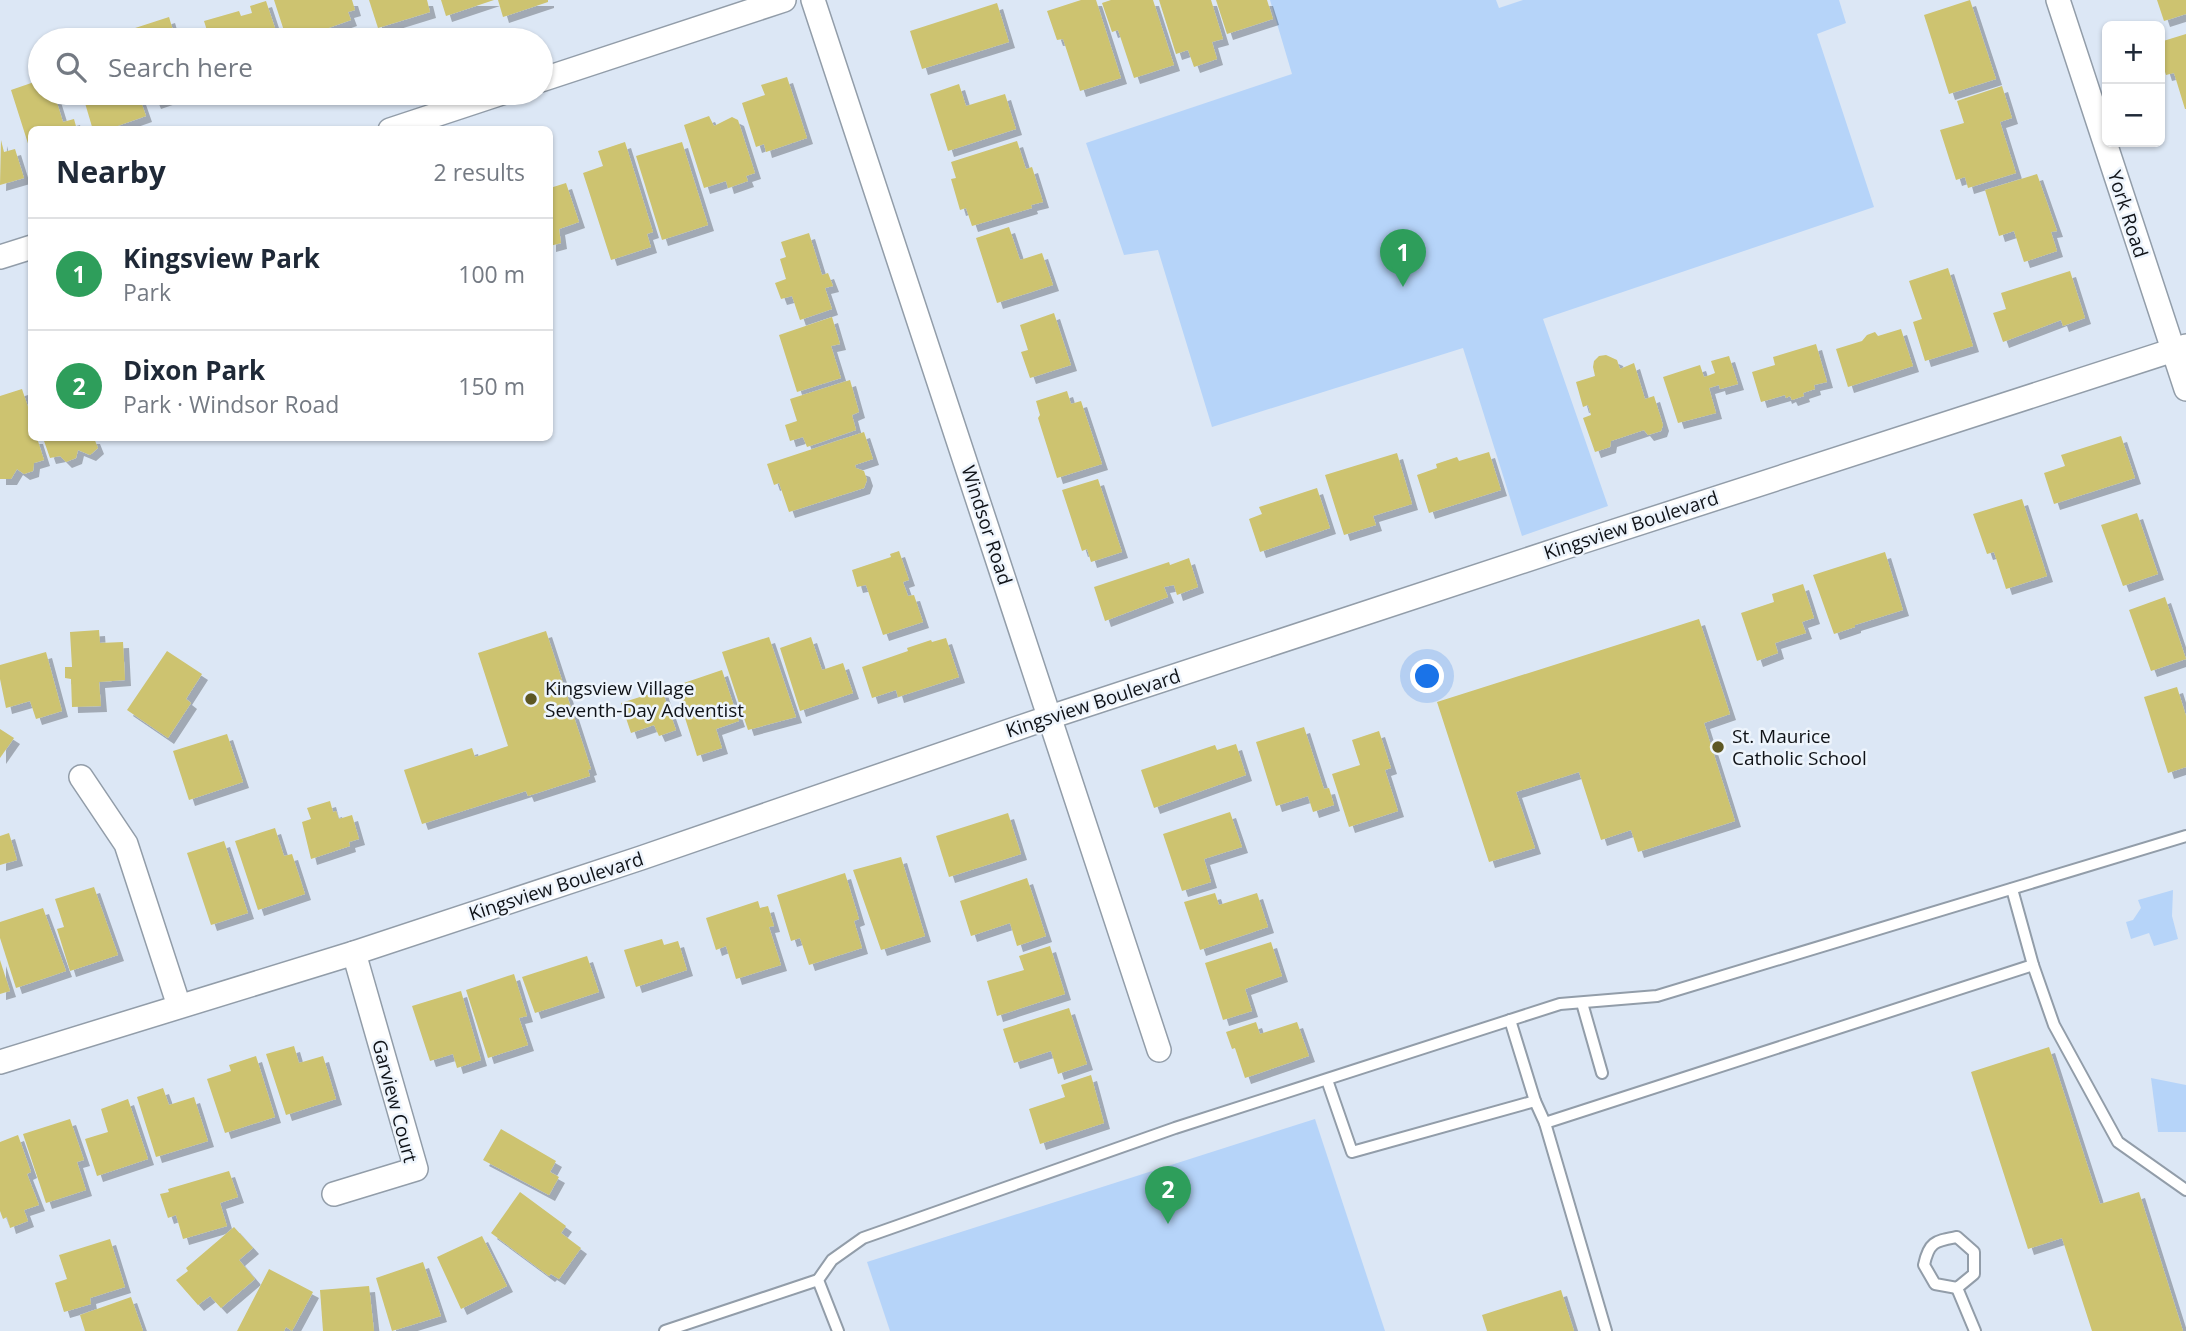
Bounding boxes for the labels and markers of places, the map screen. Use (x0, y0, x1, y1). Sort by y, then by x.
pin: 1 (1380, 229, 1426, 287)
place label: Kingsview Village Seventh-Day Adventist (545, 675, 744, 723)
marker: Kingsview Village Seventh-Day Adventist (523, 691, 539, 707)
place label: St. Maurice Catholic School (1732, 723, 1867, 771)
marker: St. Maurice Catholic School (1710, 739, 1726, 755)
pin: 2 (1145, 1166, 1191, 1224)

